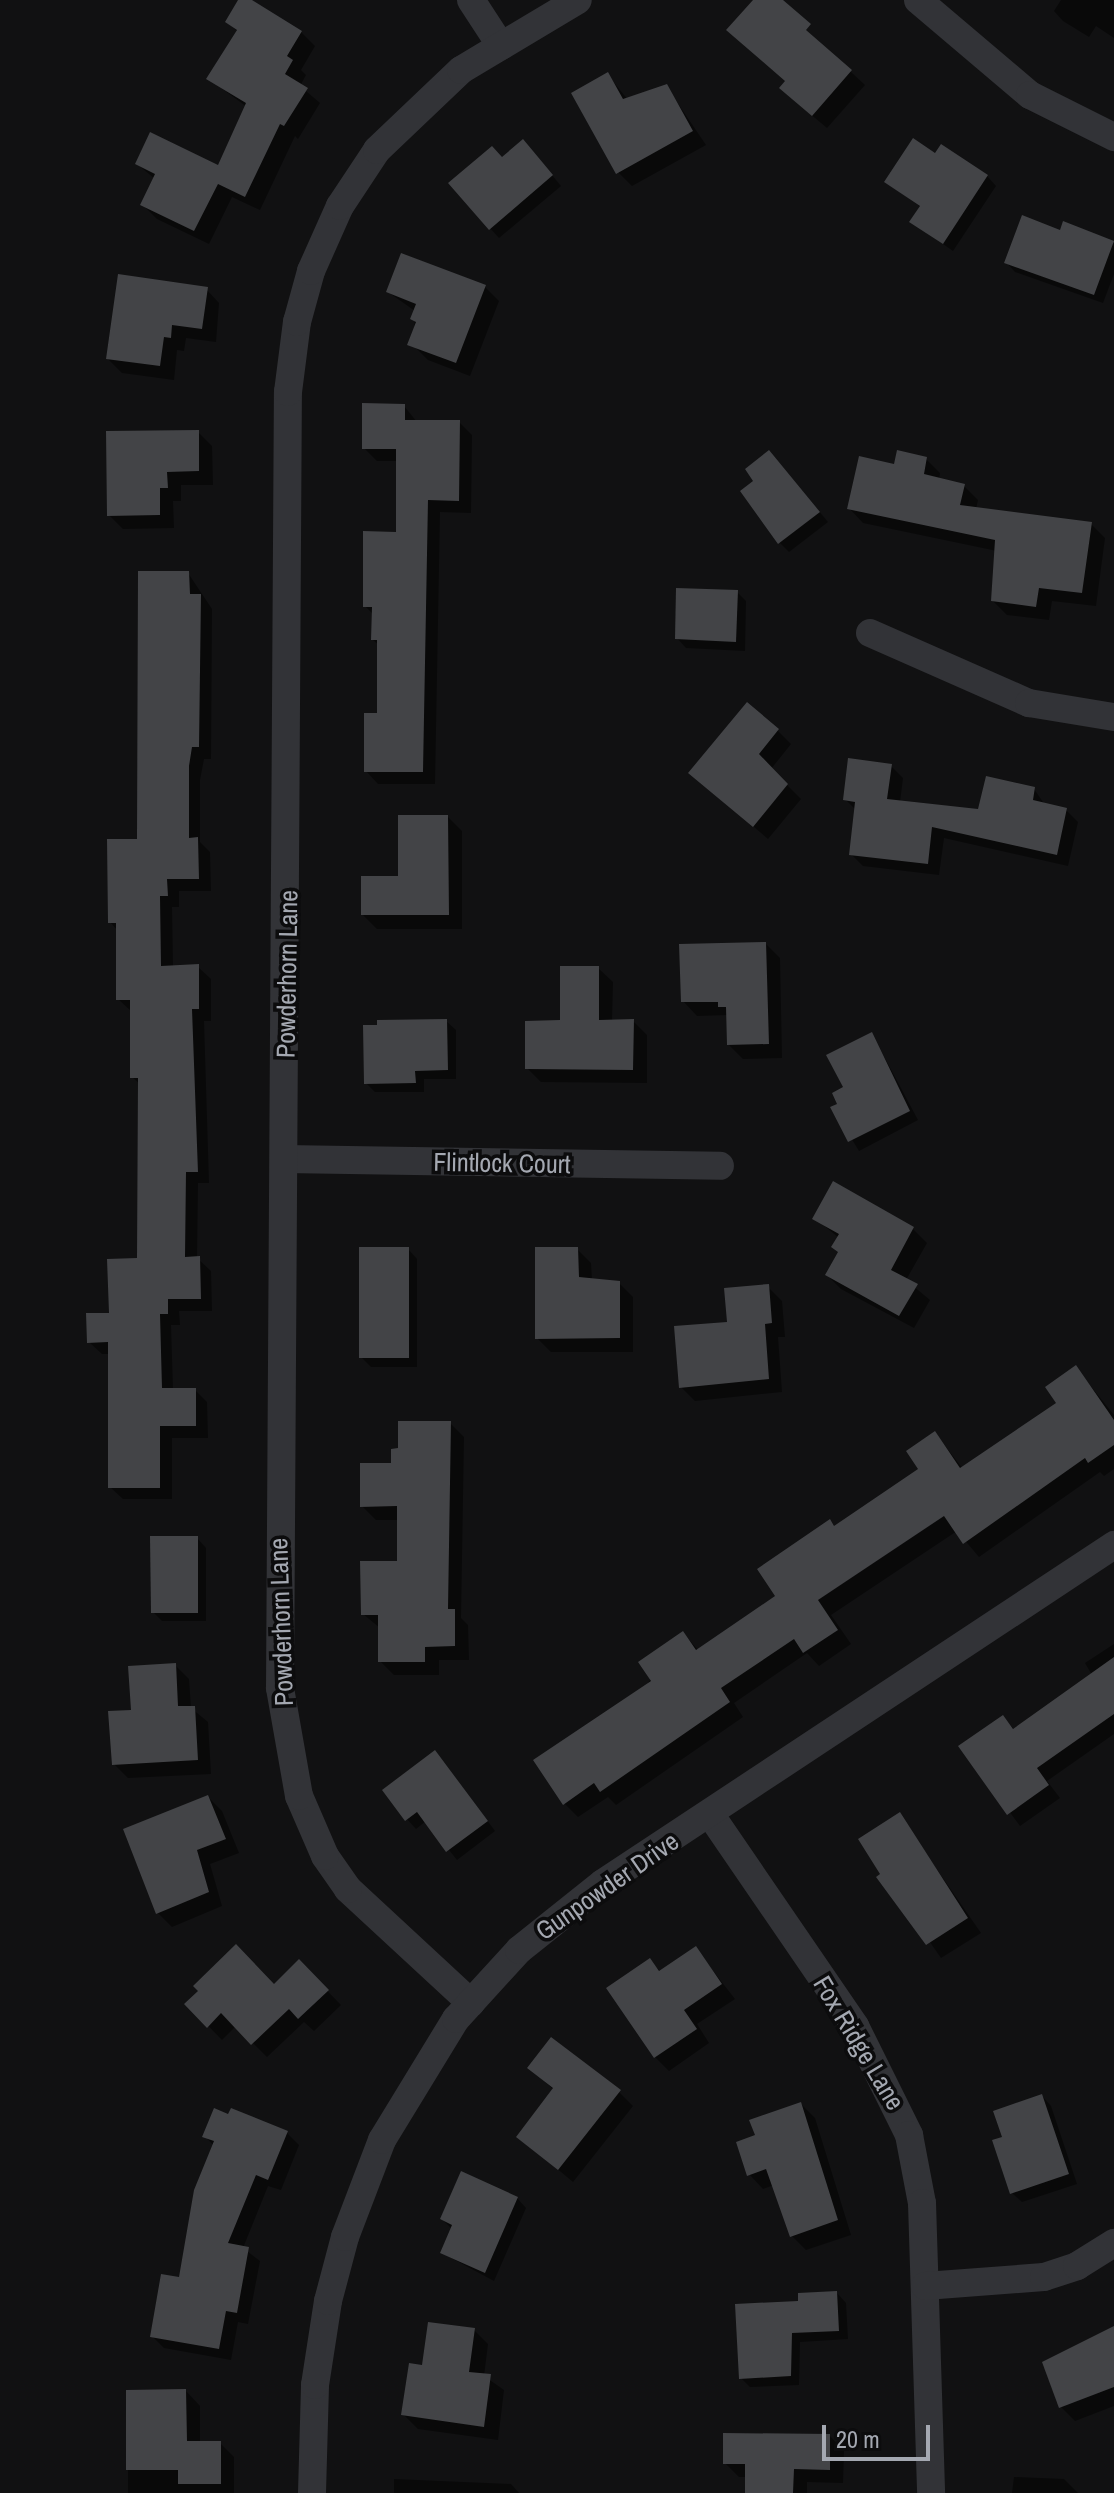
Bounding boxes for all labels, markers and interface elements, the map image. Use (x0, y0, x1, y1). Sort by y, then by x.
street label: Powderhorn Lane (270, 890, 304, 1058)
street label: Flintlock Court (433, 1146, 571, 1180)
street label: Powderhorn Lane (262, 1537, 300, 1707)
street label: Gunpowder Drive (530, 1825, 684, 1947)
street label: Fox Ridge Lane (807, 1970, 911, 2116)
scale bar (826, 2409, 934, 2459)
text: 20 m (836, 2423, 880, 2455)

